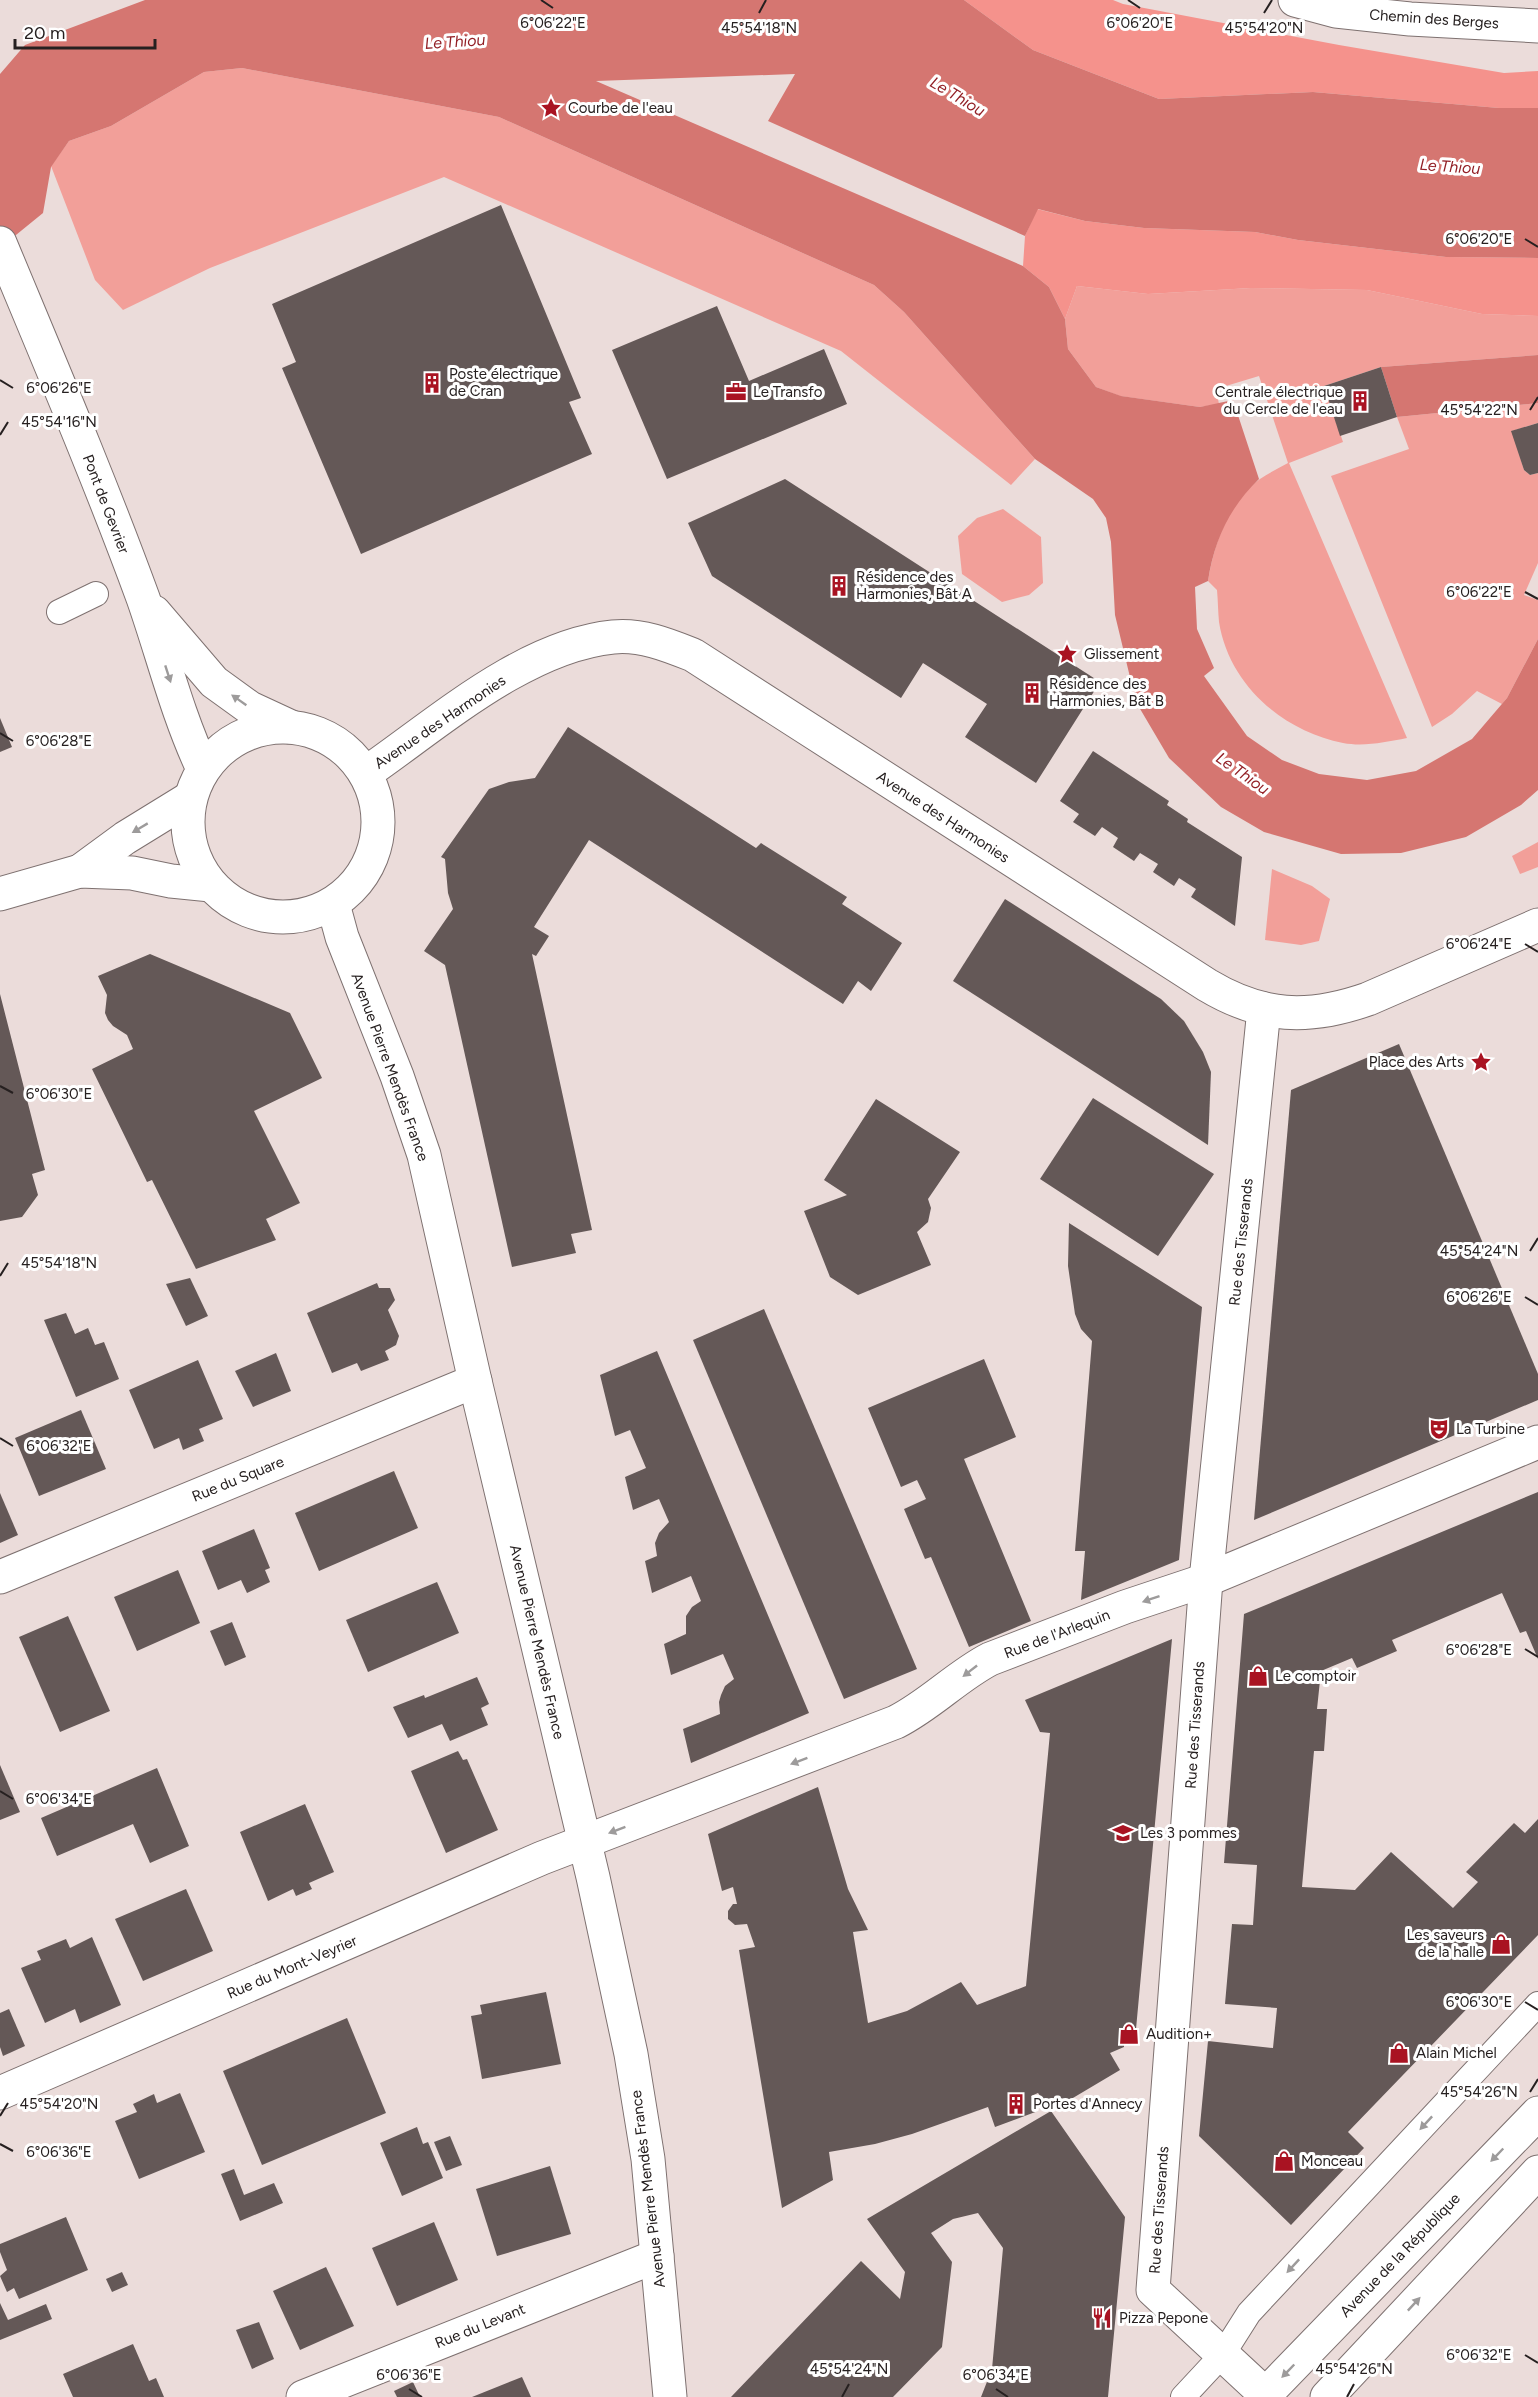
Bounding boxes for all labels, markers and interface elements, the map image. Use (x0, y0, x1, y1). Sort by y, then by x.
street label: Chemin des Berges (1369, 5, 1499, 33)
scale bar (15, 12, 154, 50)
text: 6°06'22"E (520, 14, 586, 32)
text: 6°06'20"E (1107, 14, 1173, 32)
text: 45°54'18"N (721, 19, 797, 37)
text: 45°54'20"N (1225, 19, 1303, 37)
text: 20 m (24, 22, 65, 44)
water label: Le Thiou (424, 30, 486, 53)
water label: Le Thiou (927, 73, 989, 120)
place icon: Courbe de l'eau (539, 96, 563, 120)
place label: Courbe de l'eau (568, 99, 673, 117)
water label: Le Thiou (1419, 155, 1481, 178)
text: 6°06'20"E (1446, 230, 1512, 248)
place label: Poste électrique de Cran (449, 365, 558, 400)
building icon: Poste électrique de Cran (420, 371, 444, 395)
text: 6°06'26"E (26, 379, 92, 397)
office icon: Le Transfo (724, 380, 748, 404)
place label: Le Transfo (753, 383, 823, 401)
place label: Centrale électrique du Cercle de l'eau (1215, 383, 1343, 418)
building icon: Centrale électrique du Cercle de l'eau (1348, 389, 1372, 413)
text: 45°54'22"N (1440, 401, 1518, 419)
text: 45°54'16"N (21, 413, 97, 431)
street label: Pont de Gevrier (79, 452, 133, 556)
place label: Résidence des Harmonies, Bât A (856, 568, 972, 603)
building icon: Résidence des Harmonies, Bât A (827, 574, 851, 598)
text: 6°06'22"E (1446, 583, 1512, 601)
place icon: Glissement (1055, 642, 1079, 666)
place label: Glissement (1084, 645, 1160, 663)
one-way arrow (163, 665, 173, 683)
street label: Avenue des Harmonies (371, 671, 509, 773)
place label: Résidence des Harmonies, Bât B (1049, 675, 1164, 710)
building icon: Résidence des Harmonies, Bât B (1020, 681, 1044, 705)
one-way arrow (231, 695, 247, 706)
text: 6°06'28"E (26, 732, 92, 750)
water label: Le Thiou (1212, 748, 1273, 799)
street label: Avenue des Harmonies (873, 767, 1013, 867)
one-way arrow (132, 823, 148, 834)
text: 6°06'24"E (1446, 935, 1512, 953)
street label: Avenue Pierre Mendès France (347, 970, 433, 1164)
place icon: Place des Arts (1469, 1050, 1493, 1074)
place label: Place des Arts (1369, 1053, 1464, 1071)
text: 6°06'30"E (26, 1085, 92, 1103)
street label: Rue des Tisserands (1225, 1177, 1257, 1307)
text: 45°54'24"N (1440, 1242, 1518, 1260)
text: 45°54'18"N (21, 1254, 97, 1272)
text: 6°06'26"E (1446, 1288, 1512, 1306)
theatre icon: La Turbine (1427, 1417, 1451, 1441)
place label: La Turbine (1456, 1420, 1525, 1438)
text: 6°06'32"E (26, 1437, 92, 1455)
street label: Rue du Square (189, 1452, 287, 1506)
street label: Avenue Pierre Mendès France (506, 1543, 568, 1741)
one-way arrow (1142, 1595, 1160, 1604)
street label: Rue de l'Arlequin (1001, 1605, 1113, 1663)
text: 6°06'28"E (1446, 1641, 1512, 1659)
street label: Rue des Tisserands (1182, 1660, 1208, 1790)
shop icon: Le comptoir (1246, 1664, 1270, 1688)
one-way arrow (962, 1665, 978, 1678)
place label: Le comptoir (1275, 1667, 1356, 1685)
one-way arrow (789, 1756, 807, 1766)
text: 6°06'34"E (26, 1790, 92, 1808)
school or university icon: Les 3 pommes (1111, 1821, 1135, 1845)
place label: Les 3 pommes (1140, 1824, 1237, 1842)
one-way arrow (607, 1826, 625, 1836)
place label: Les saveurs de la halle (1407, 1926, 1484, 1961)
street label: Rue du Mont-Veyrier (224, 1931, 360, 2003)
shop icon: Les saveurs de la halle (1489, 1932, 1513, 1956)
text: 6°06'30"E (1446, 1993, 1512, 2011)
shop icon: Audition+ (1117, 2022, 1141, 2046)
place label: Audition+ (1146, 2025, 1212, 2043)
shop icon: Alain Michel (1387, 2041, 1411, 2065)
place label: Alain Michel (1416, 2044, 1497, 2062)
text: 45°54'26"N (1440, 2083, 1518, 2101)
street label: Avenue Pierre Mendès France (627, 2089, 669, 2289)
building icon: Portes d'Annecy (1004, 2092, 1028, 2116)
text: 45°54'20"N (20, 2095, 98, 2113)
place label: Portes d'Annecy (1033, 2095, 1143, 2113)
one-way arrow (1420, 2115, 1433, 2130)
text: 6°06'36"E (26, 2143, 92, 2161)
street label: Rue des Tisserands (1146, 2145, 1172, 2275)
one-way arrow (1491, 2147, 1505, 2161)
shop icon: Monceau (1272, 2149, 1296, 2173)
place label: Monceau (1301, 2152, 1363, 2170)
street label: Avenue de la République (1336, 2189, 1464, 2321)
one-way arrow (1286, 2258, 1300, 2273)
one-way arrow (1407, 2297, 1420, 2312)
street label: Rue du Levant (432, 2300, 528, 2352)
restaurant icon: Pizza Pepone (1090, 2306, 1114, 2330)
place label: Pizza Pepone (1119, 2309, 1208, 2327)
text: 6°06'32"E (1446, 2346, 1512, 2364)
text: 45°54'24"N (810, 2360, 888, 2378)
text: 45°54'26"N (1315, 2360, 1393, 2378)
one-way arrow (1281, 2364, 1295, 2379)
text: 6°06'36"E (376, 2366, 442, 2384)
text: 6°06'34"E (963, 2366, 1029, 2384)

